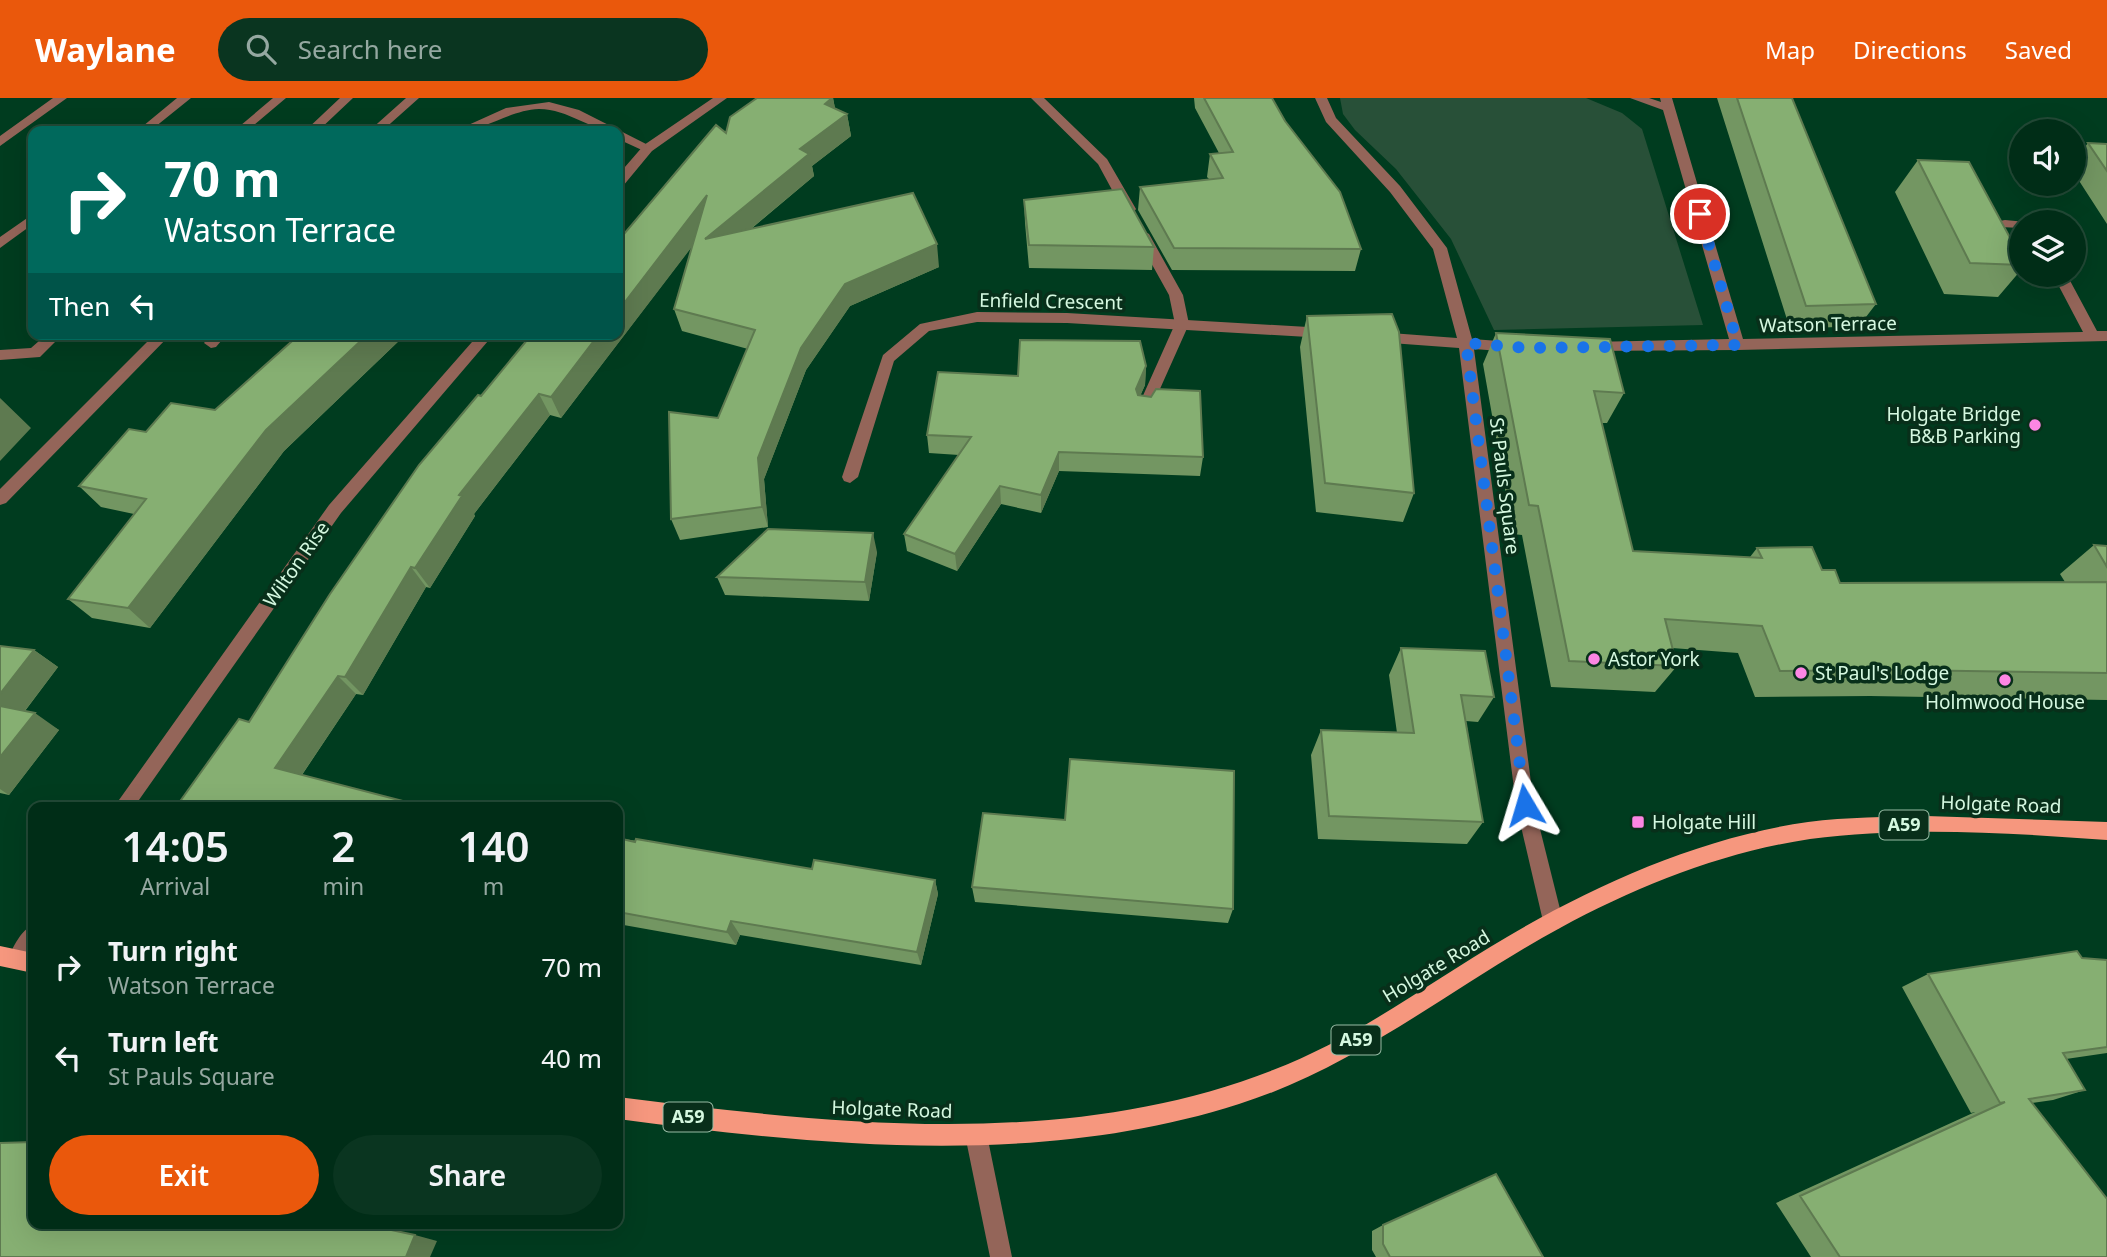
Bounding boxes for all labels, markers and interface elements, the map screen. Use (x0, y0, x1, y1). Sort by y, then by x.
search box (218, 18, 708, 81)
text: Waylane (35, 27, 176, 72)
icon: search (242, 30, 280, 68)
text: Search here (298, 31, 442, 67)
text: Map (1765, 33, 1815, 66)
text: Directions (1853, 33, 1967, 66)
text: Saved (2005, 33, 2072, 66)
map controls (2009, 119, 2086, 287)
button: sound (2009, 119, 2086, 196)
text: 70 m (164, 145, 281, 211)
icon: right (49, 154, 140, 245)
pin (1670, 184, 1730, 244)
icon: arrive (1681, 195, 1719, 233)
text: Watson Terrace (164, 208, 396, 251)
button: layers (2009, 210, 2086, 287)
icon: left (124, 287, 162, 325)
street label: Enfield Crescent (979, 287, 1123, 315)
text: Then (49, 288, 110, 324)
street label: Watson Terrace (1759, 310, 1897, 338)
place label: Holgate Bridge B&B Parking (1886, 401, 2021, 449)
street label: St Pauls Square (1484, 416, 1526, 556)
marker: Holgate Bridge B&B Parking (2027, 417, 2043, 433)
street label: Wilton Rise (257, 516, 335, 612)
place label: Astor York (1608, 646, 1700, 672)
marker: Astor York (1586, 651, 1602, 667)
place label: St Paul's Lodge (1815, 660, 1949, 686)
marker: St Paul's Lodge (1793, 665, 1809, 681)
marker: Holmwood House (1997, 672, 2013, 688)
place label: Holmwood House (1925, 689, 2085, 715)
position arrow (1488, 768, 1562, 842)
street label: Holgate Road (1940, 789, 2062, 819)
place label: Holgate Hill (1652, 809, 1756, 835)
road number: A59 (1880, 810, 1928, 840)
marker: Holgate Hill (1630, 814, 1646, 830)
text: 14:05 (121, 817, 229, 874)
text: 2 (331, 817, 355, 874)
text: 140 (458, 817, 530, 874)
text: Arrival (140, 870, 210, 902)
text: min (322, 870, 364, 902)
text: m (483, 870, 504, 902)
street label: Holgate Road (1377, 924, 1495, 1008)
text: Turn right (108, 933, 238, 969)
icon: right (49, 948, 87, 986)
text: 70 m (541, 949, 602, 985)
text: Watson Terrace (108, 969, 275, 1001)
text: Turn left (108, 1024, 219, 1060)
road number: A59 (1332, 1026, 1380, 1055)
icon: left (49, 1039, 87, 1077)
text: 40 m (541, 1040, 602, 1076)
text: St Pauls Square (108, 1060, 275, 1092)
street label: Holgate Road (831, 1094, 953, 1124)
road number: A59 (664, 1102, 712, 1132)
button: Exit (49, 1135, 319, 1215)
button: Share (333, 1135, 602, 1215)

